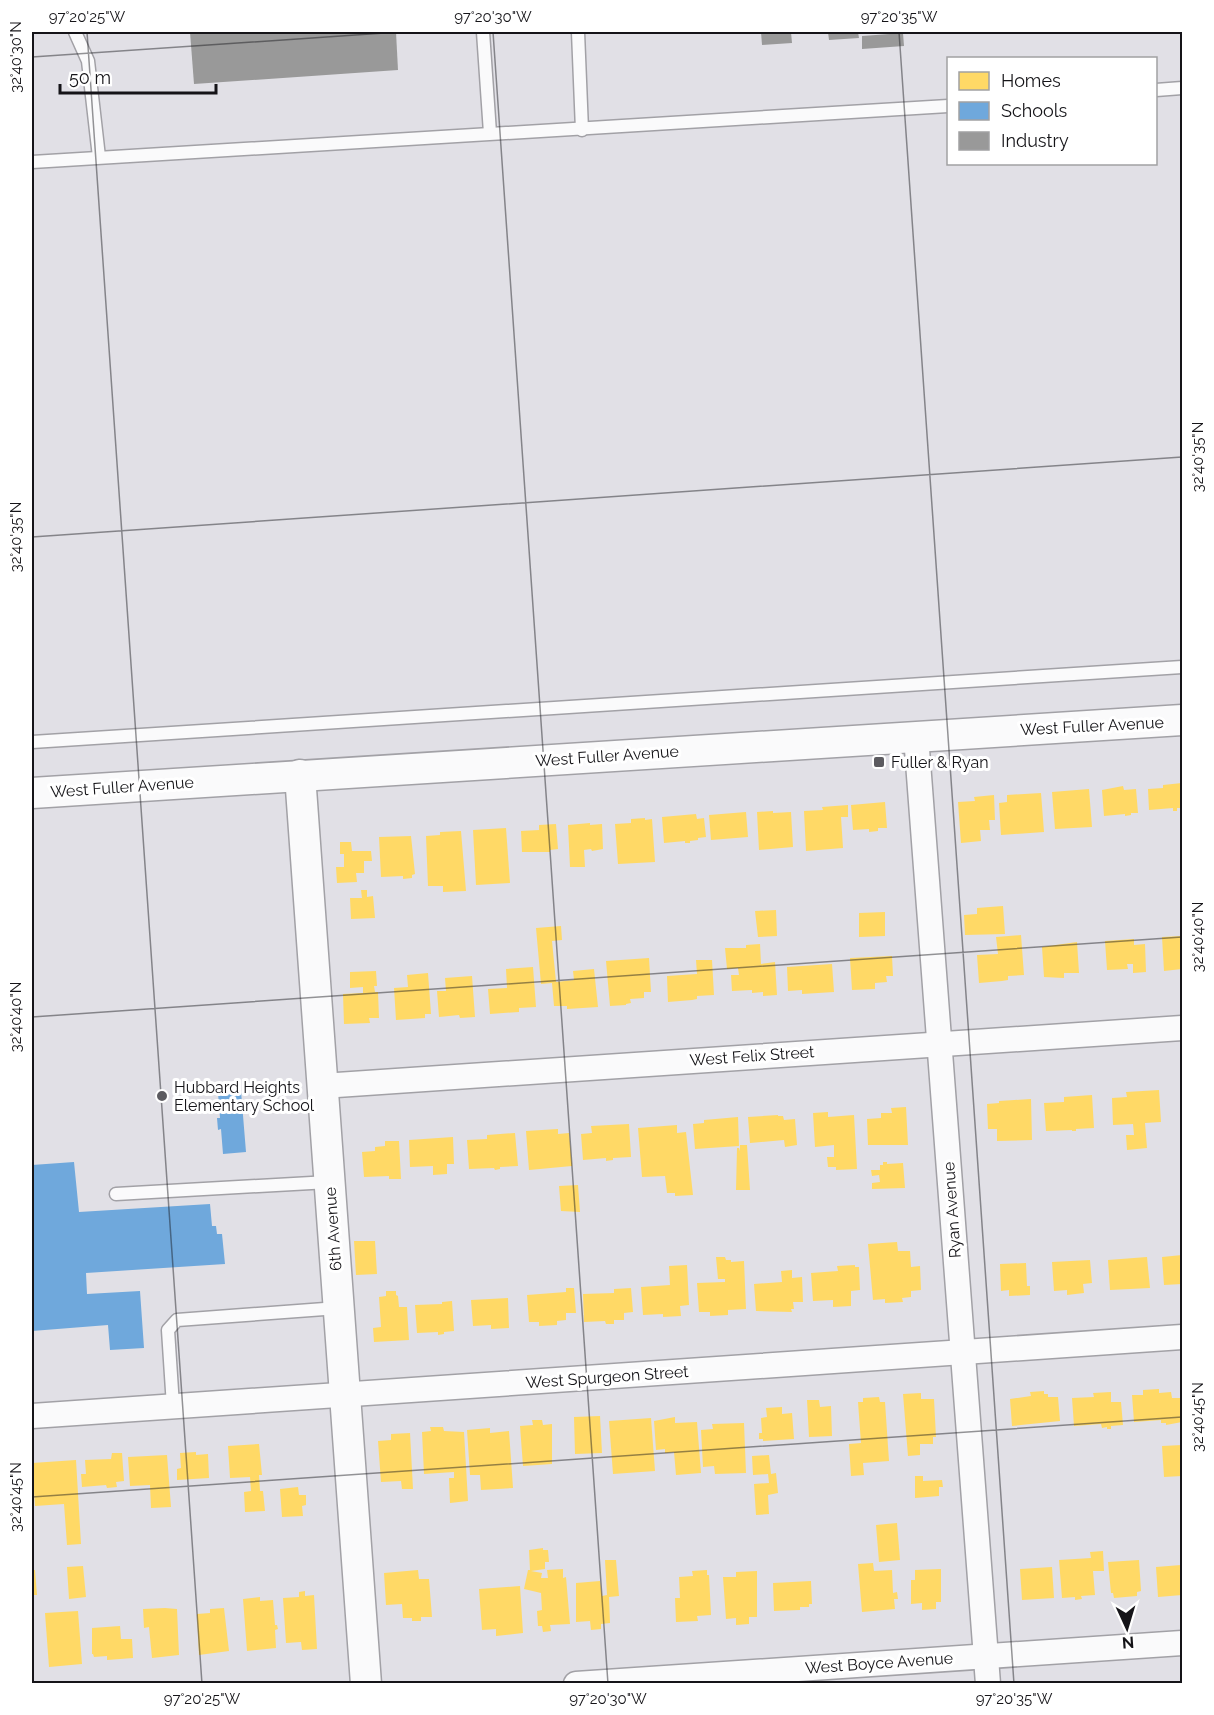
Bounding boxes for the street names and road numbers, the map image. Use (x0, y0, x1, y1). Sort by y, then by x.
street label: West Fuller Avenue (1020, 713, 1164, 739)
street label: West Fuller Avenue (535, 742, 679, 770)
street label: West Fuller Avenue (50, 773, 194, 801)
street label: West Felix Street (689, 1042, 816, 1070)
street label: Ryan Avenue (939, 1161, 965, 1259)
street label: 6th Avenue (321, 1186, 345, 1272)
street label: West Spurgeon Street (525, 1362, 690, 1392)
street label: West Boyce Avenue (804, 1648, 954, 1678)

